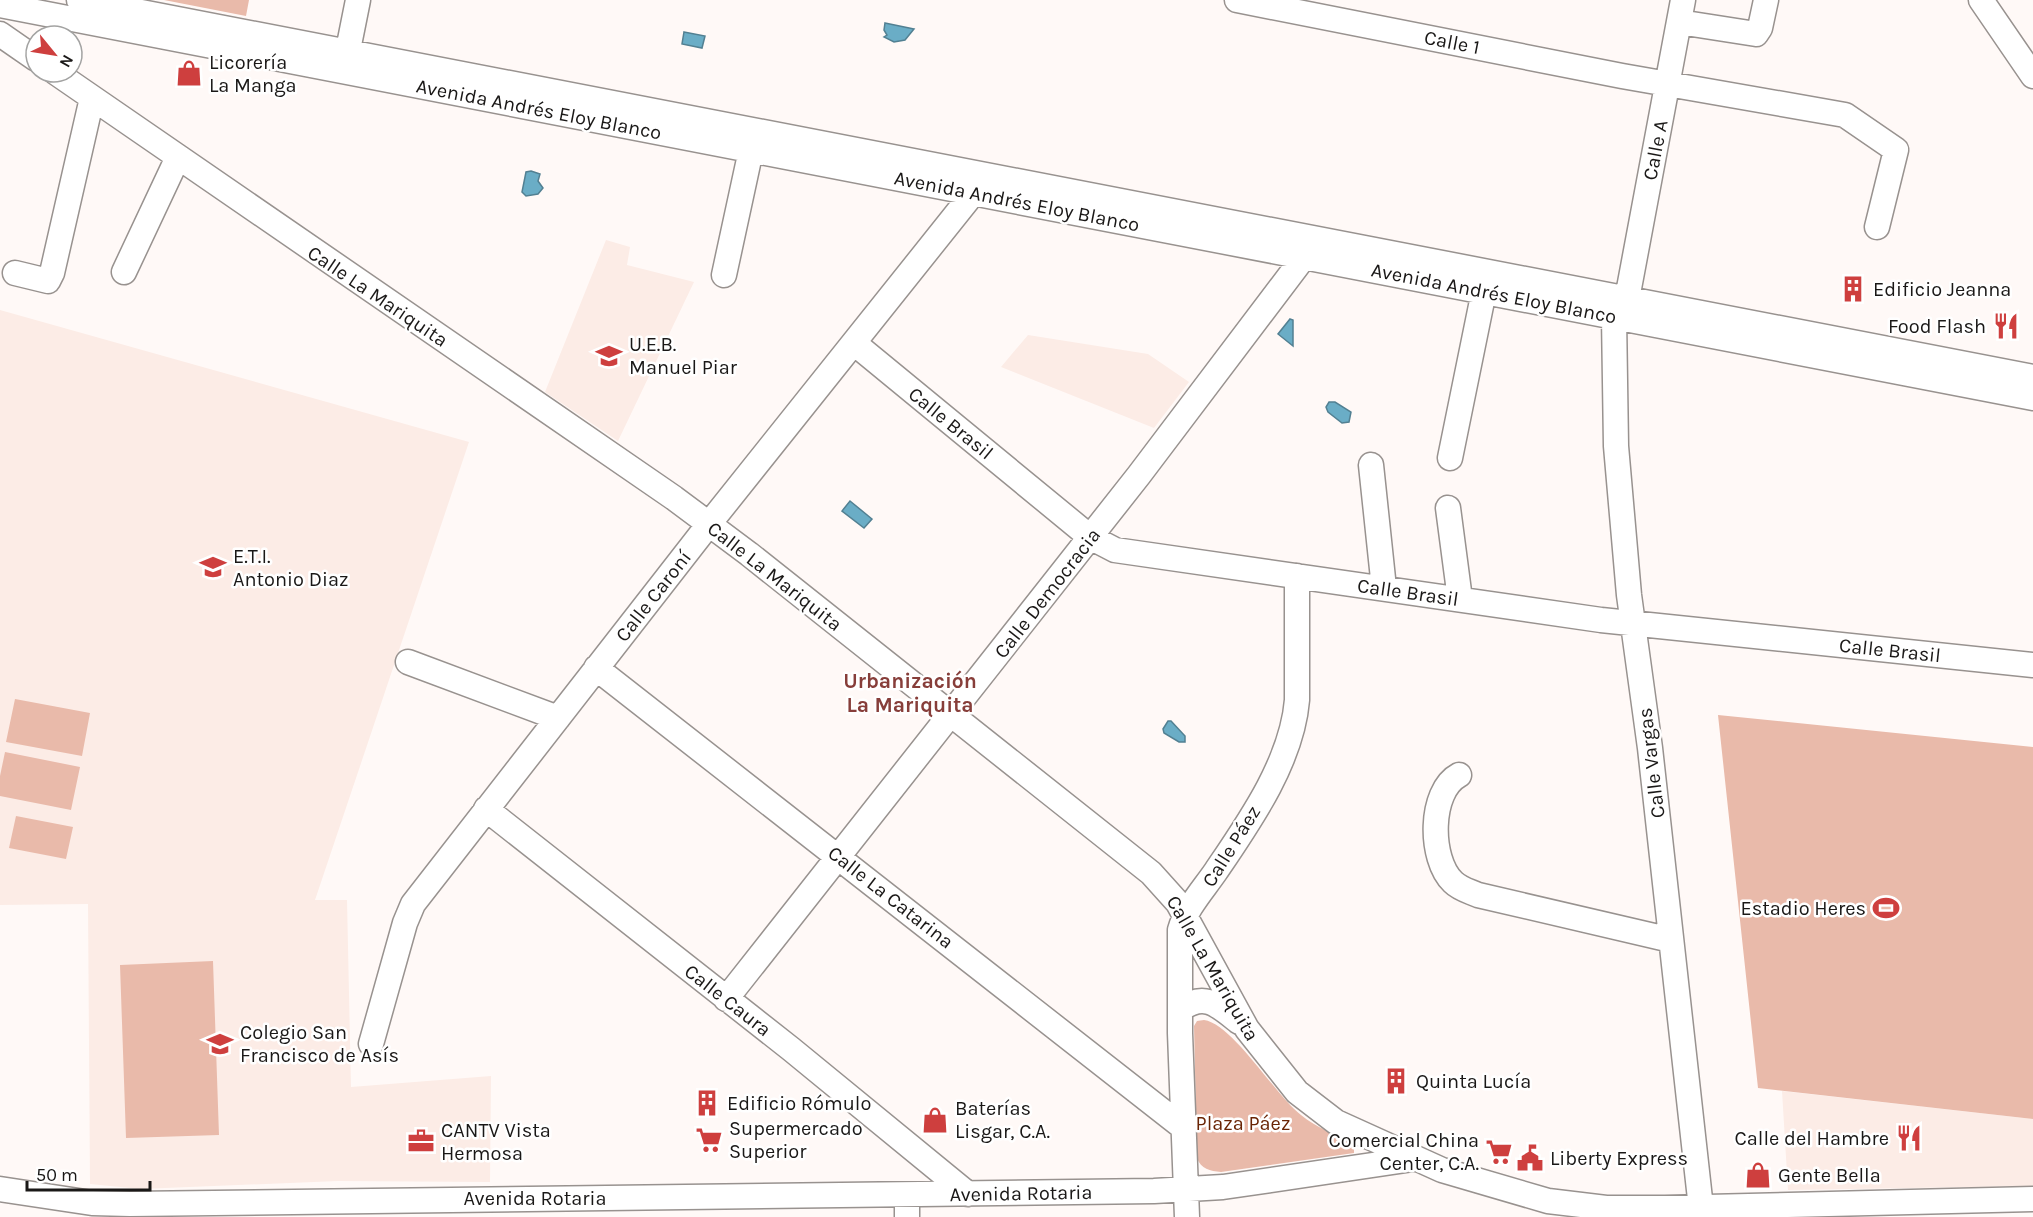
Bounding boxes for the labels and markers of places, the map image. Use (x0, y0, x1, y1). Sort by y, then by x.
place label: Licorería La Manga (209, 51, 296, 97)
shop icon: Licorería La Manga (174, 58, 204, 88)
building icon: Edificio Jeanna (1838, 274, 1868, 304)
place label: Edificio Jeanna (1873, 278, 2011, 301)
restaurant icon: Food Flash (1991, 311, 2021, 341)
place label: Food Flash (1888, 315, 1986, 338)
place label: U.E.B. Manuel Piar (629, 333, 738, 379)
school or university icon: U.E.B. Manuel Piar (594, 341, 624, 371)
place label: E.T.I. Antonio Diaz (233, 545, 348, 591)
school or university icon: E.T.I. Antonio Diaz (198, 552, 228, 582)
sports icon: Estadio Heres (1871, 893, 1901, 923)
place label: Estadio Heres (1741, 897, 1866, 920)
place label: Colegio San Francisco de Asís (240, 1021, 399, 1067)
school or university icon: Colegio San Francisco de Asís (205, 1029, 235, 1059)
building icon: Quinta Lucía (1381, 1066, 1411, 1096)
place label: Quinta Lucía (1416, 1070, 1531, 1093)
building icon: Edificio Rómulo (692, 1088, 722, 1118)
place label: Edificio Rómulo (727, 1092, 871, 1115)
place label: Baterías Lisgar, C.A. (955, 1097, 1050, 1143)
shop icon: Baterías Lisgar, C.A. (920, 1105, 950, 1135)
place label: Supermercado Superior (729, 1117, 863, 1163)
place label: CANTV Vista Hermosa (441, 1119, 551, 1165)
restaurant icon: Calle del Hambre (1894, 1123, 1924, 1153)
supermarket icon: Supermercado Superior (694, 1125, 724, 1155)
office icon: CANTV Vista Hermosa (406, 1126, 436, 1156)
place label: Calle del Hambre (1735, 1127, 1889, 1150)
place label: Comercial China Center, C.A. (1329, 1129, 1479, 1175)
supermarket icon: Comercial China Center, C.A. (1484, 1137, 1514, 1167)
public building icon: Liberty Express (1515, 1143, 1545, 1173)
place label: Liberty Express (1550, 1147, 1688, 1170)
shop icon: Gente Bella (1743, 1160, 1773, 1190)
place label: Gente Bella (1778, 1164, 1881, 1187)

